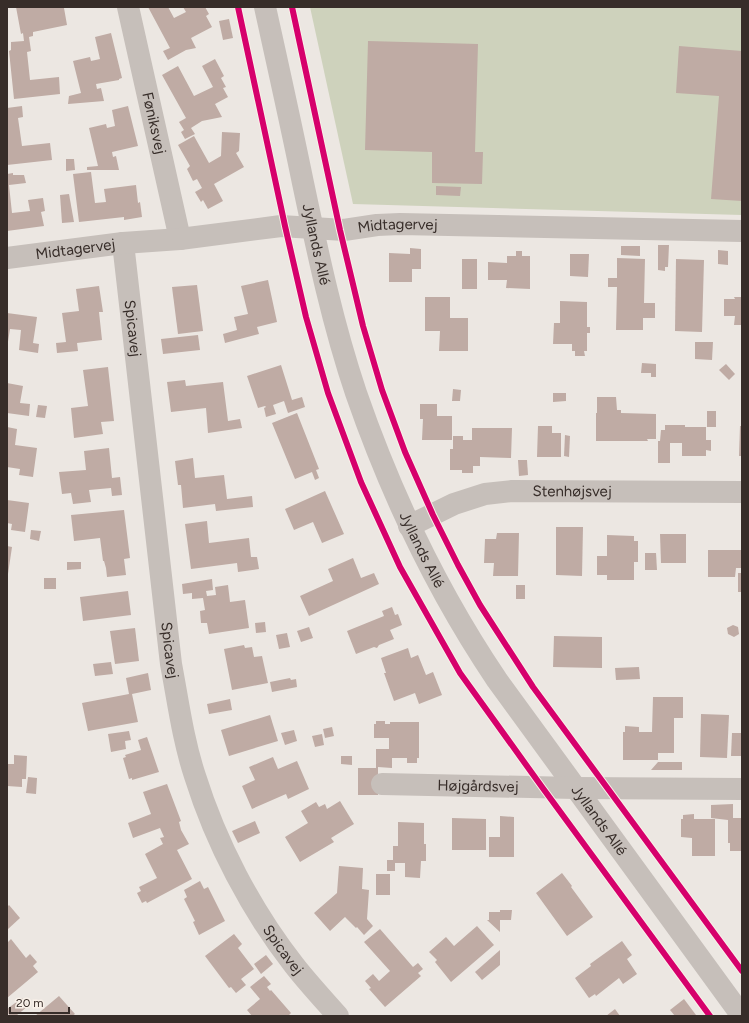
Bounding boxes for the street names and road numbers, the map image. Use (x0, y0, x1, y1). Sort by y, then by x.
street label: Føniksvej (138, 91, 170, 156)
street label: Jyllands Allé (299, 202, 334, 287)
street label: Midtagervej (356, 215, 438, 237)
street label: Midtagervej (34, 235, 116, 263)
street label: Spicavej (121, 299, 145, 358)
street label: Stenhøjsvej (532, 482, 612, 500)
street label: Jyllands Allé (396, 509, 449, 591)
street label: Spicavej (157, 621, 183, 680)
street label: Højgårdsvej (437, 776, 519, 796)
street label: Jyllands Allé (568, 782, 631, 859)
street label: Spicavej (259, 922, 307, 978)

